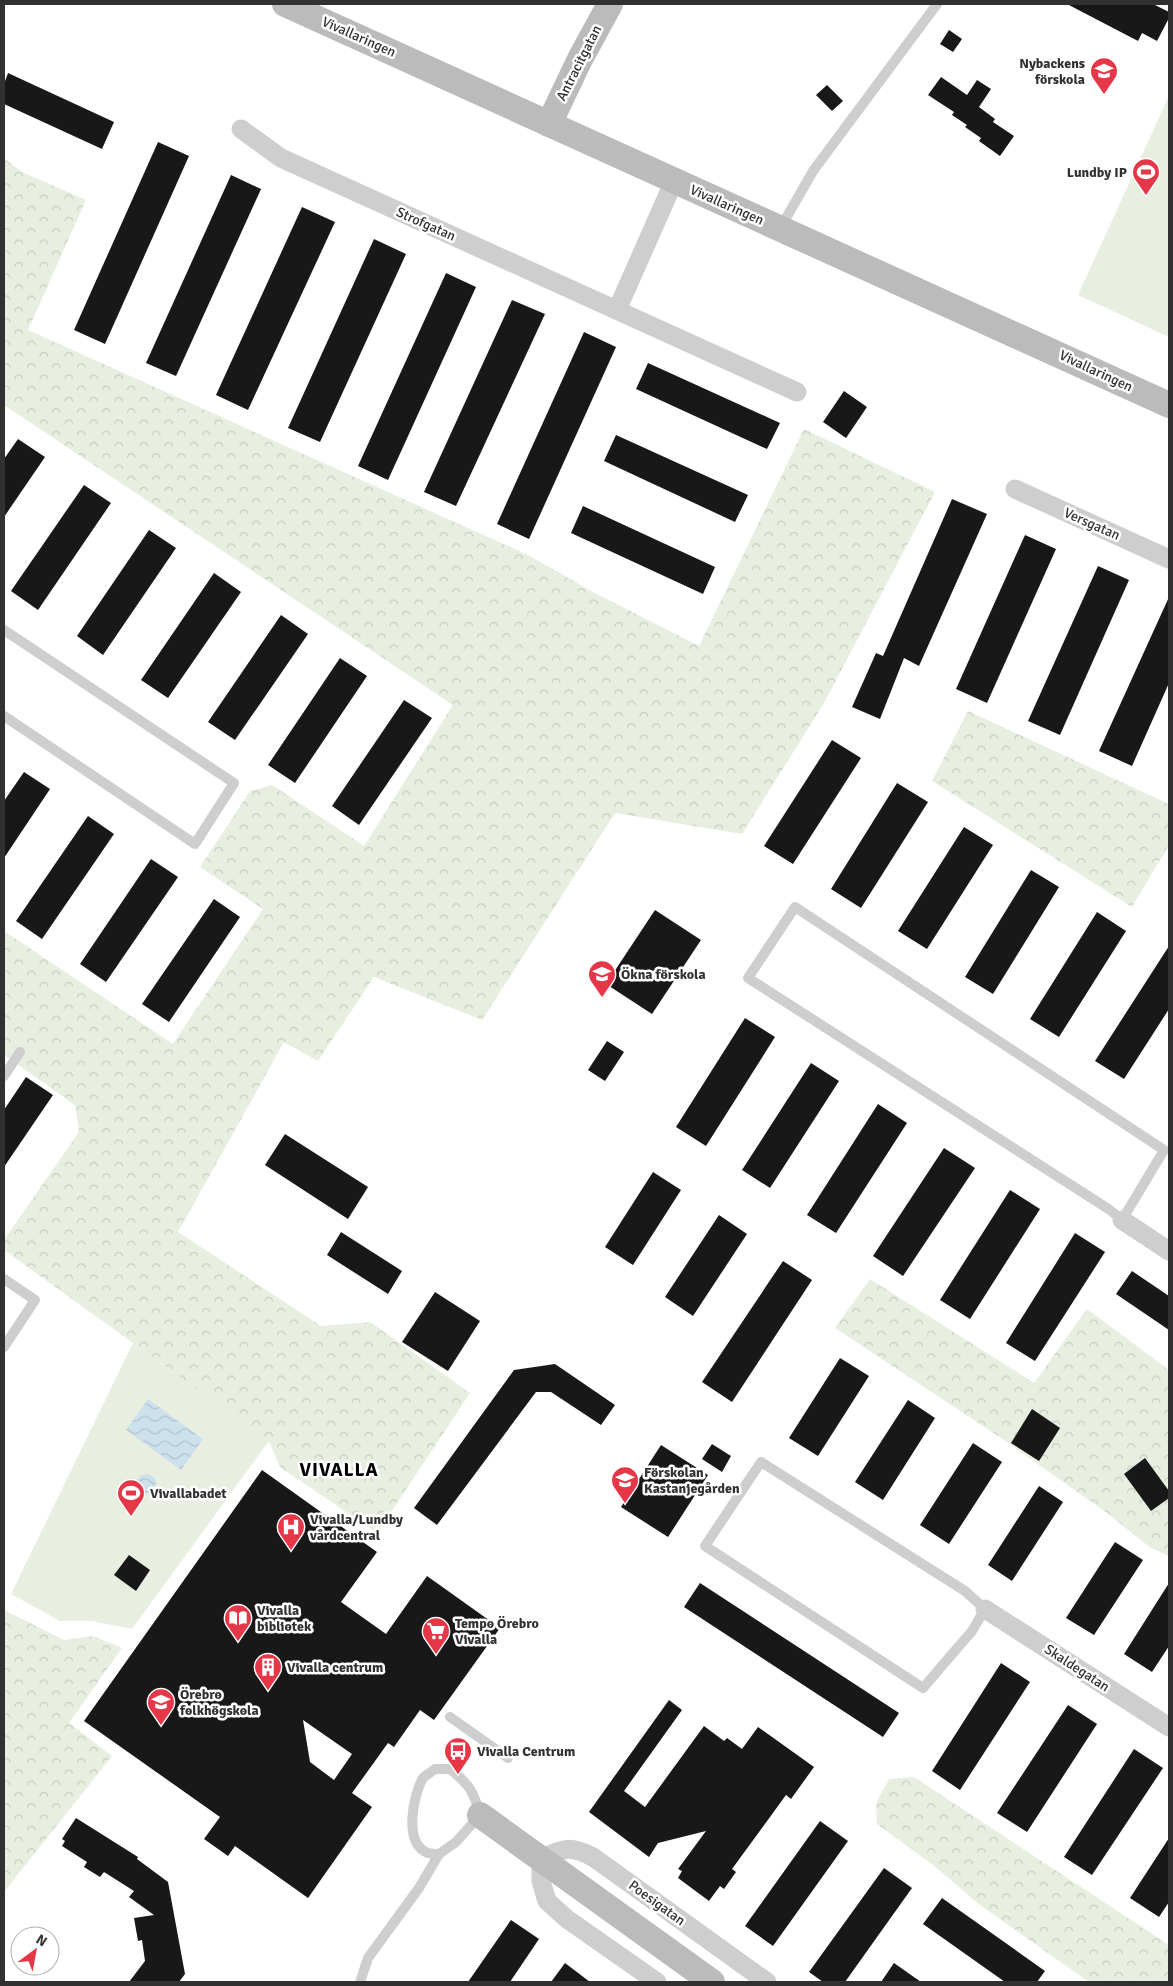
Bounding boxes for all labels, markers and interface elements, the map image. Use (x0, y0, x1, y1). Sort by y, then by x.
street label: Vivallaringen (319, 13, 399, 61)
street label: Antracitgatan (553, 22, 605, 104)
place label: Nybackens förskola (1019, 55, 1085, 88)
school or university icon: Nybackens förskola (1089, 56, 1119, 95)
sports icon: Lundby IP (1131, 157, 1161, 196)
place label: Lundby IP (1067, 164, 1127, 181)
street label: Vivallaringen (687, 181, 767, 229)
street label: Strofgatan (394, 203, 458, 245)
street label: Vivallaringen (1057, 347, 1135, 395)
street label: Versgatan (1061, 504, 1123, 544)
school or university icon: Ökna förskola (587, 959, 617, 998)
place label: Ökna förskola (621, 966, 706, 983)
district label: VIVALLA (299, 1458, 379, 1482)
place label: Förskolan Kastanjegården (644, 1464, 740, 1497)
school or university icon: Förskolan Kastanjegården (610, 1465, 640, 1504)
sports icon: Vivallabadet (116, 1478, 146, 1517)
place label: Vivallabadet (150, 1485, 227, 1502)
place label: Vivalla/Lundby vårdcentral (309, 1511, 403, 1544)
hospital icon: Vivalla/Lundby vårdcentral (276, 1512, 306, 1551)
place label: Vivalla bibliotek (257, 1602, 312, 1635)
library icon: Vivalla bibliotek (223, 1603, 253, 1642)
place label: Tempo Örebro Vivalla (455, 1615, 539, 1648)
supermarket icon: Tempo Örebro Vivalla (421, 1616, 451, 1655)
street label: Skaldegatan (1041, 1641, 1113, 1695)
building icon: Vivalla centrum (253, 1652, 283, 1691)
place label: Vivalla centrum (287, 1659, 383, 1676)
place label: Örebro folkhögskola (179, 1686, 259, 1719)
school or university icon: Örebro folkhögskola (146, 1687, 176, 1726)
bus stop icon: Vivalla Centrum (443, 1736, 473, 1775)
place label: Vivalla Centrum (477, 1743, 575, 1760)
street label: Poesigatan (625, 1877, 689, 1929)
north arrow (10, 1926, 60, 1976)
text: N (33, 1931, 50, 1950)

